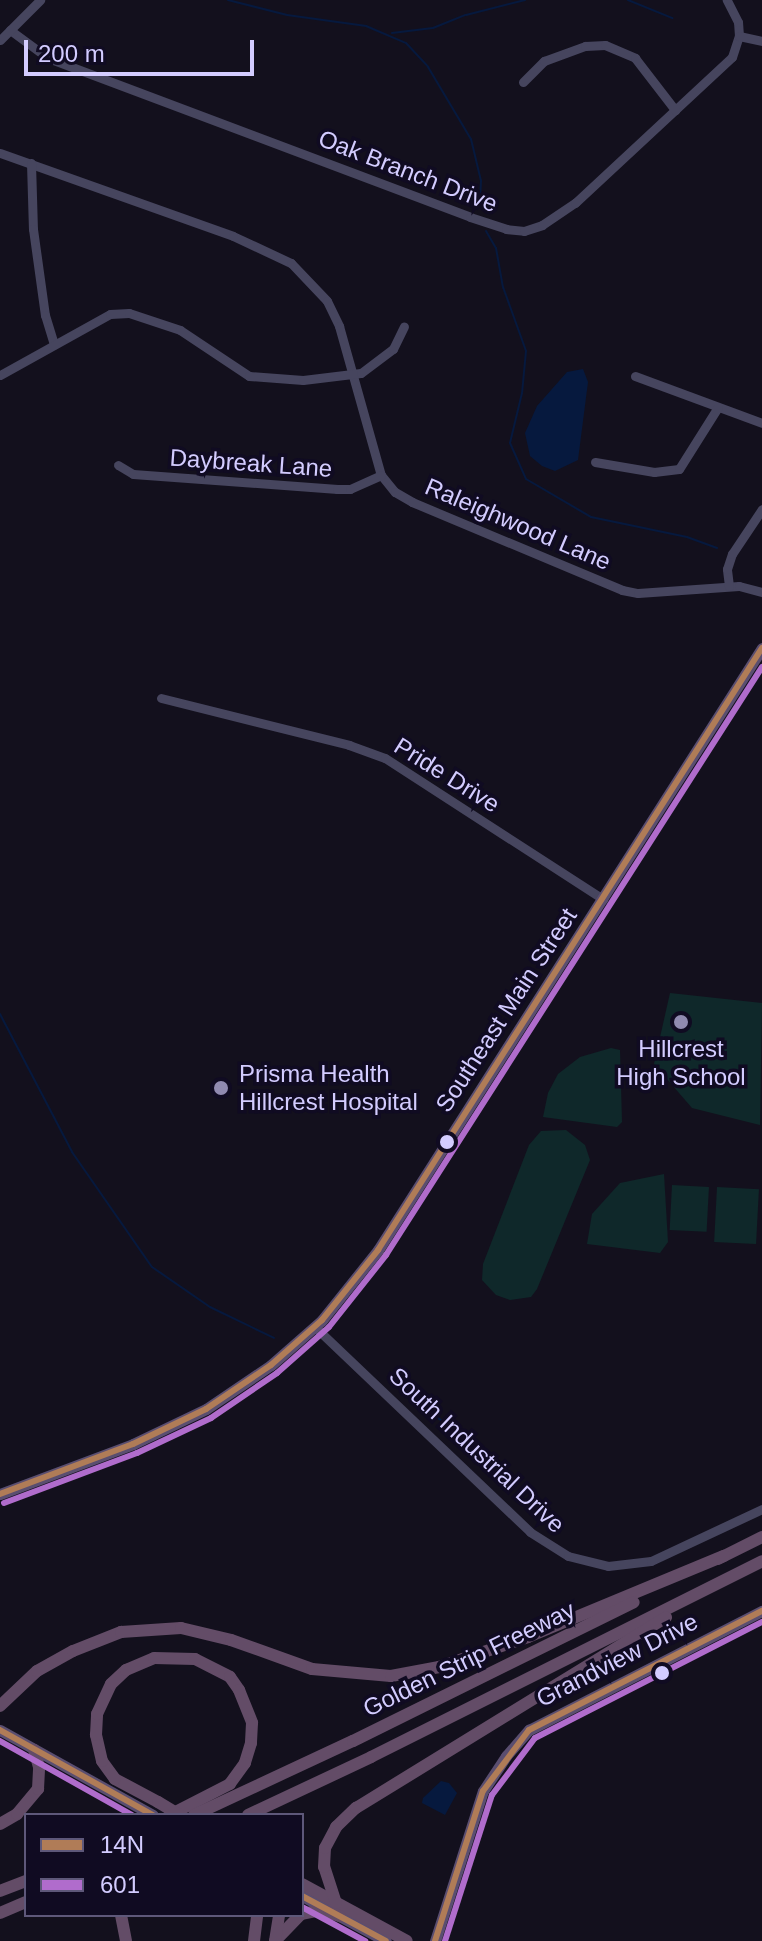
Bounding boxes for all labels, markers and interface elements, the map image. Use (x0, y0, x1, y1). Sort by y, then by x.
scale bar (28, 24, 258, 74)
text: 200 m (38, 40, 105, 67)
street label: Oak Branch Drive (314, 124, 502, 218)
street label: Daybreak Lane (169, 443, 333, 483)
street label: Raleighwood Lane (421, 472, 615, 576)
street label: Pride Drive (389, 731, 505, 819)
street label: Southeast Main Street (429, 903, 583, 1117)
marker: Hillcrest High School (672, 1013, 690, 1031)
place label: Hillcrest High School (616, 1035, 746, 1091)
place label: Prisma Health Hillcrest Hospital (239, 1060, 418, 1116)
marker: Prisma Health Hillcrest Hospital (210, 1077, 232, 1099)
unlabelled marker (439, 1134, 455, 1150)
street label: South Industrial Drive (383, 1361, 571, 1539)
street label: Golden Strip Freeway (358, 1595, 580, 1723)
street label: Grandview Drive (531, 1607, 703, 1713)
unlabelled marker (654, 1665, 670, 1681)
legend (24, 1813, 304, 1917)
text: 14N (100, 1831, 144, 1858)
text: 601 (100, 1871, 140, 1898)

